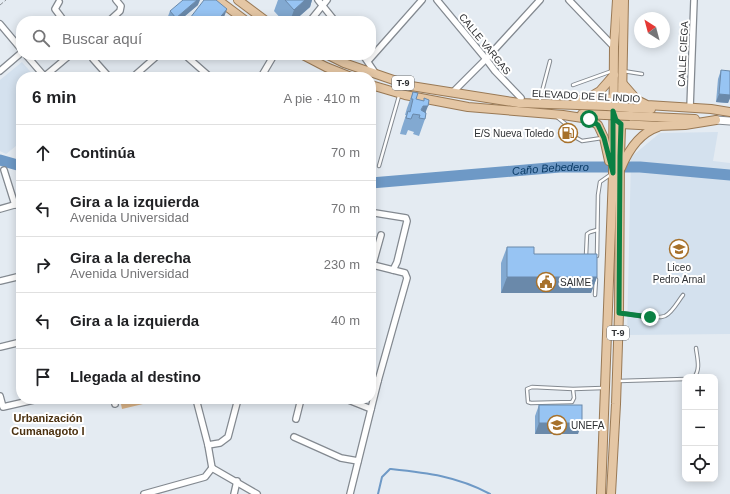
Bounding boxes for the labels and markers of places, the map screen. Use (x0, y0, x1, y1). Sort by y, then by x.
fuel station icon: E/S Nueva Toledo (557, 122, 579, 144)
place label: E/S Nueva Toledo (474, 128, 554, 139)
school or university icon: Liceo Pedro Arnal (668, 238, 690, 260)
place label: Liceo Pedro Arnal (653, 262, 705, 285)
public building icon: SAIME (535, 271, 557, 293)
place label: SAIME (560, 277, 591, 288)
school or university icon: UNEFA (546, 414, 568, 436)
place label: UNEFA (571, 420, 605, 431)

